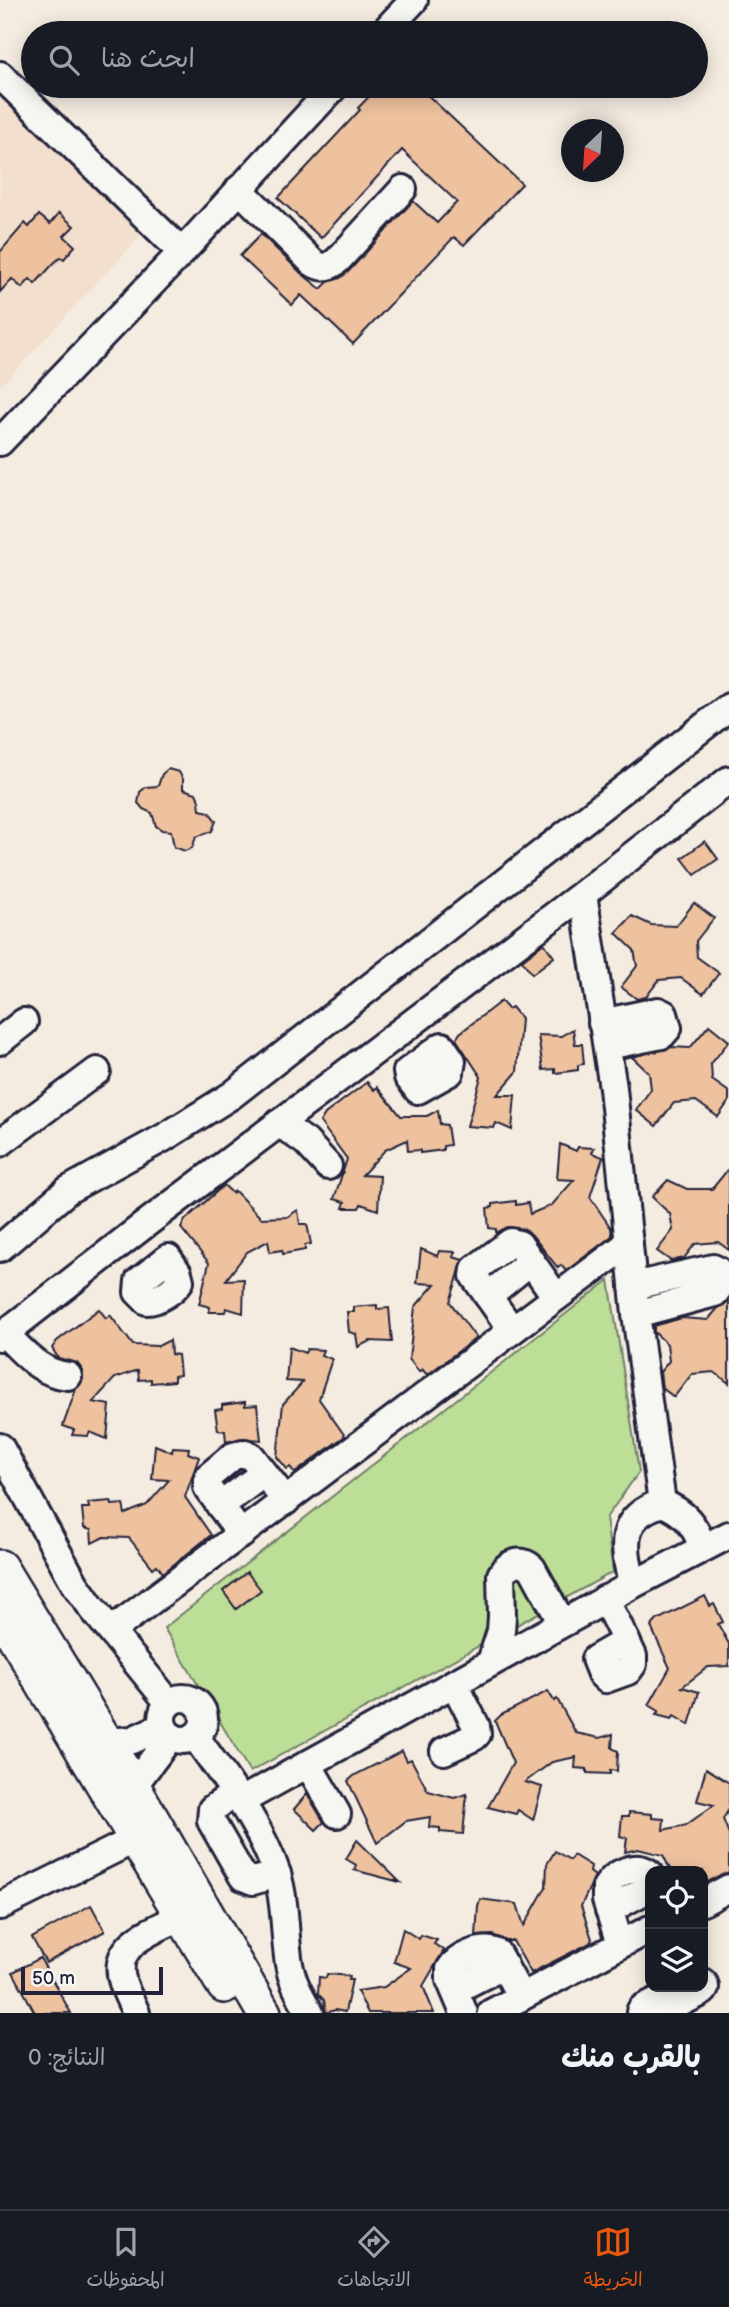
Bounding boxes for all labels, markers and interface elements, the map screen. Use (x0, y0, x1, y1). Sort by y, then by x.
search box (21, 21, 708, 98)
icon: search (45, 41, 83, 79)
text: ابحث هنا (101, 44, 195, 75)
north arrow (561, 119, 624, 182)
map controls (645, 1866, 708, 1992)
button: locate (645, 1866, 708, 1929)
button: layers (645, 1929, 708, 1992)
scale bar (21, 1964, 163, 1996)
text: 50 m (32, 1967, 75, 1990)
text: بالقرب منك (561, 2040, 701, 2076)
text: النتائج: 0 (28, 2044, 105, 2072)
tab: المحفوظات (86, 2223, 165, 2296)
tab: الاتجاهات (337, 2223, 411, 2296)
tab: الخريطة (583, 2223, 643, 2296)

